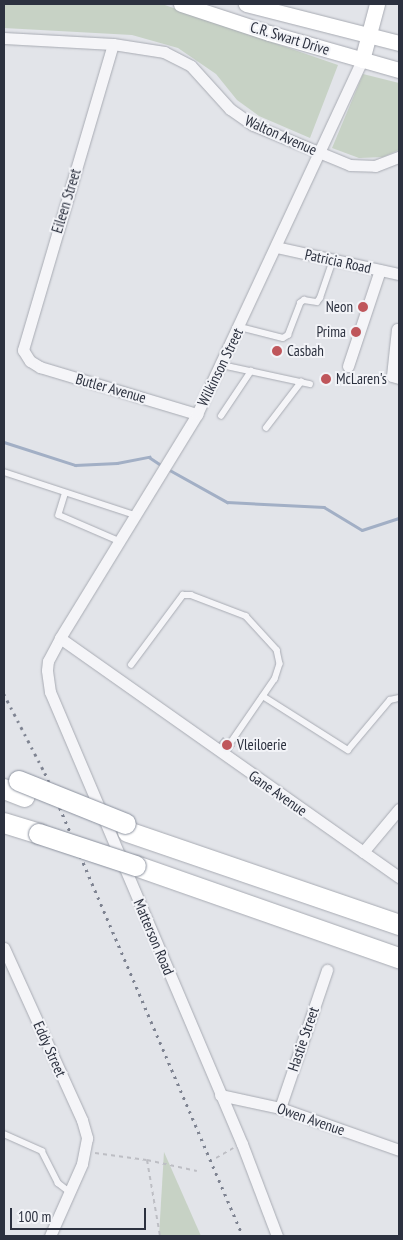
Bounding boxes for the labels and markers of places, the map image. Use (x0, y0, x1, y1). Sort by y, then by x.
place label: Neon (326, 298, 353, 316)
marker: Neon (357, 301, 369, 313)
place label: Prima (317, 323, 346, 341)
marker: Prima (350, 326, 362, 338)
place label: Casbah (287, 342, 324, 360)
marker: Casbah (271, 345, 283, 357)
place label: McLaren's (336, 370, 387, 388)
marker: McLaren's (320, 373, 332, 385)
place label: Vleiloerie (237, 736, 287, 754)
marker: Vleiloerie (221, 739, 233, 751)

